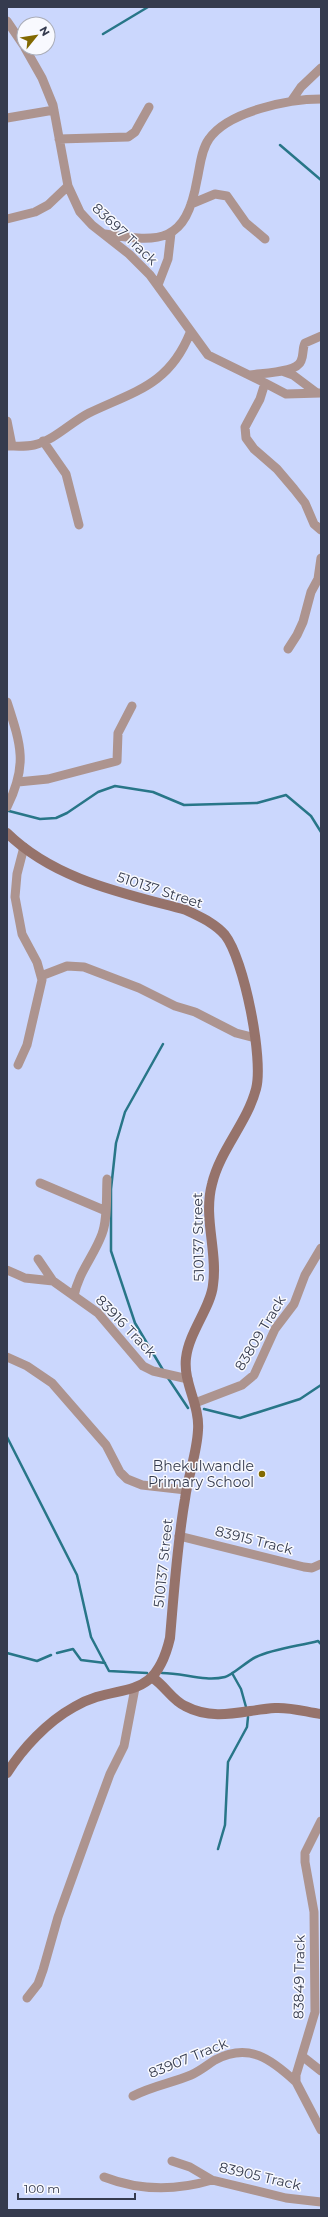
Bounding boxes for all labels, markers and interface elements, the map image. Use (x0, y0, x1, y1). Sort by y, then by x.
north arrow (16, 16, 56, 56)
text: N (36, 24, 53, 38)
street label: 83697 Track (89, 199, 162, 269)
street label: 510137 Street (115, 868, 206, 912)
street label: 510137 Street (188, 1192, 208, 1282)
street label: 83916 Track (92, 1291, 161, 1361)
street label: 83809 Track (231, 1292, 290, 1374)
place label: Bhekulwandle Primary School (148, 1457, 254, 1491)
marker: Bhekulwandle Primary School (257, 1469, 267, 1479)
street label: 510137 Street (149, 1517, 177, 1608)
street label: 83915 Track (213, 1522, 295, 1558)
street label: 83849 Track (289, 1934, 309, 2019)
street label: 83907 Track (146, 2034, 231, 2082)
street label: 83905 Track (217, 2158, 303, 2194)
scale bar (18, 2175, 135, 2201)
text: 100 m (24, 2181, 60, 2196)

